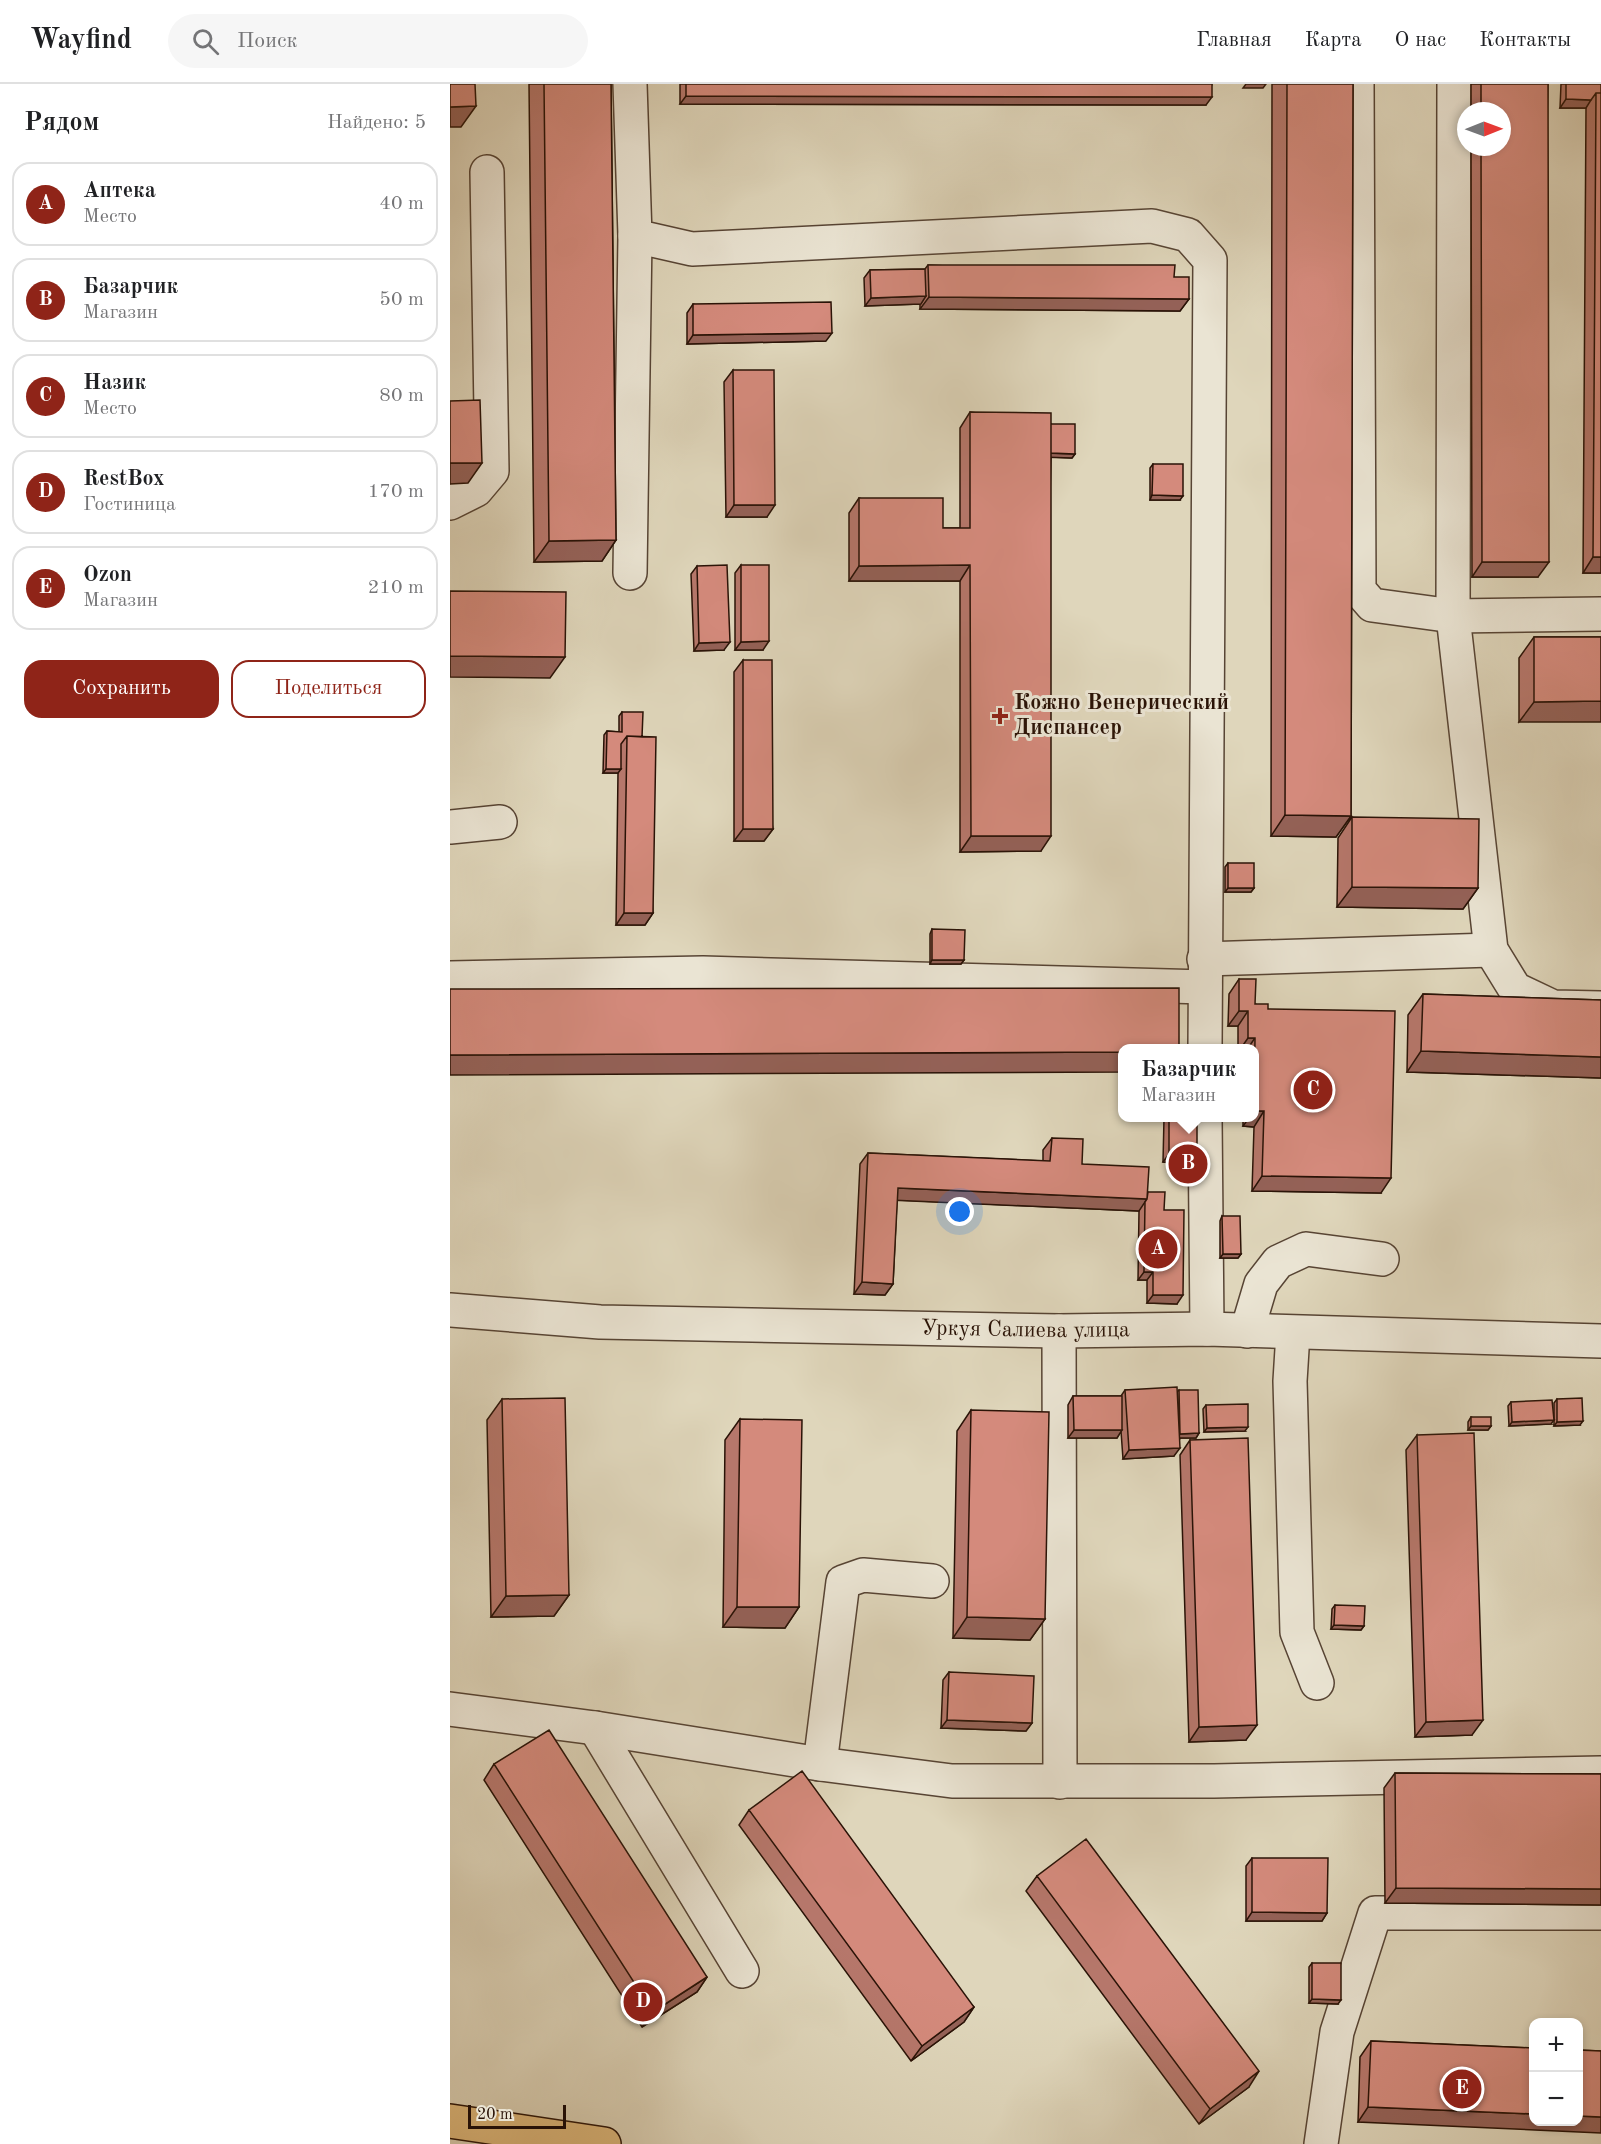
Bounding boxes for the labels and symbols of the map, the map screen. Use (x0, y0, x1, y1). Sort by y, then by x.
north arrow (1457, 102, 1511, 156)
place label: Кожно Венерический Диспансер (1014, 692, 1229, 739)
marker: Кожно Венерический Диспансер (991, 707, 1009, 725)
pin: C (1294, 1068, 1332, 1112)
pin: B (1168, 1142, 1208, 1186)
your location (945, 1197, 974, 1226)
pin: A (1138, 1226, 1178, 1272)
street label: Уркуя Салиева улица (921, 1317, 1130, 1342)
pin: D (624, 1980, 662, 2024)
pin: E (1442, 2066, 1482, 2112)
scale bar (468, 2102, 566, 2130)

